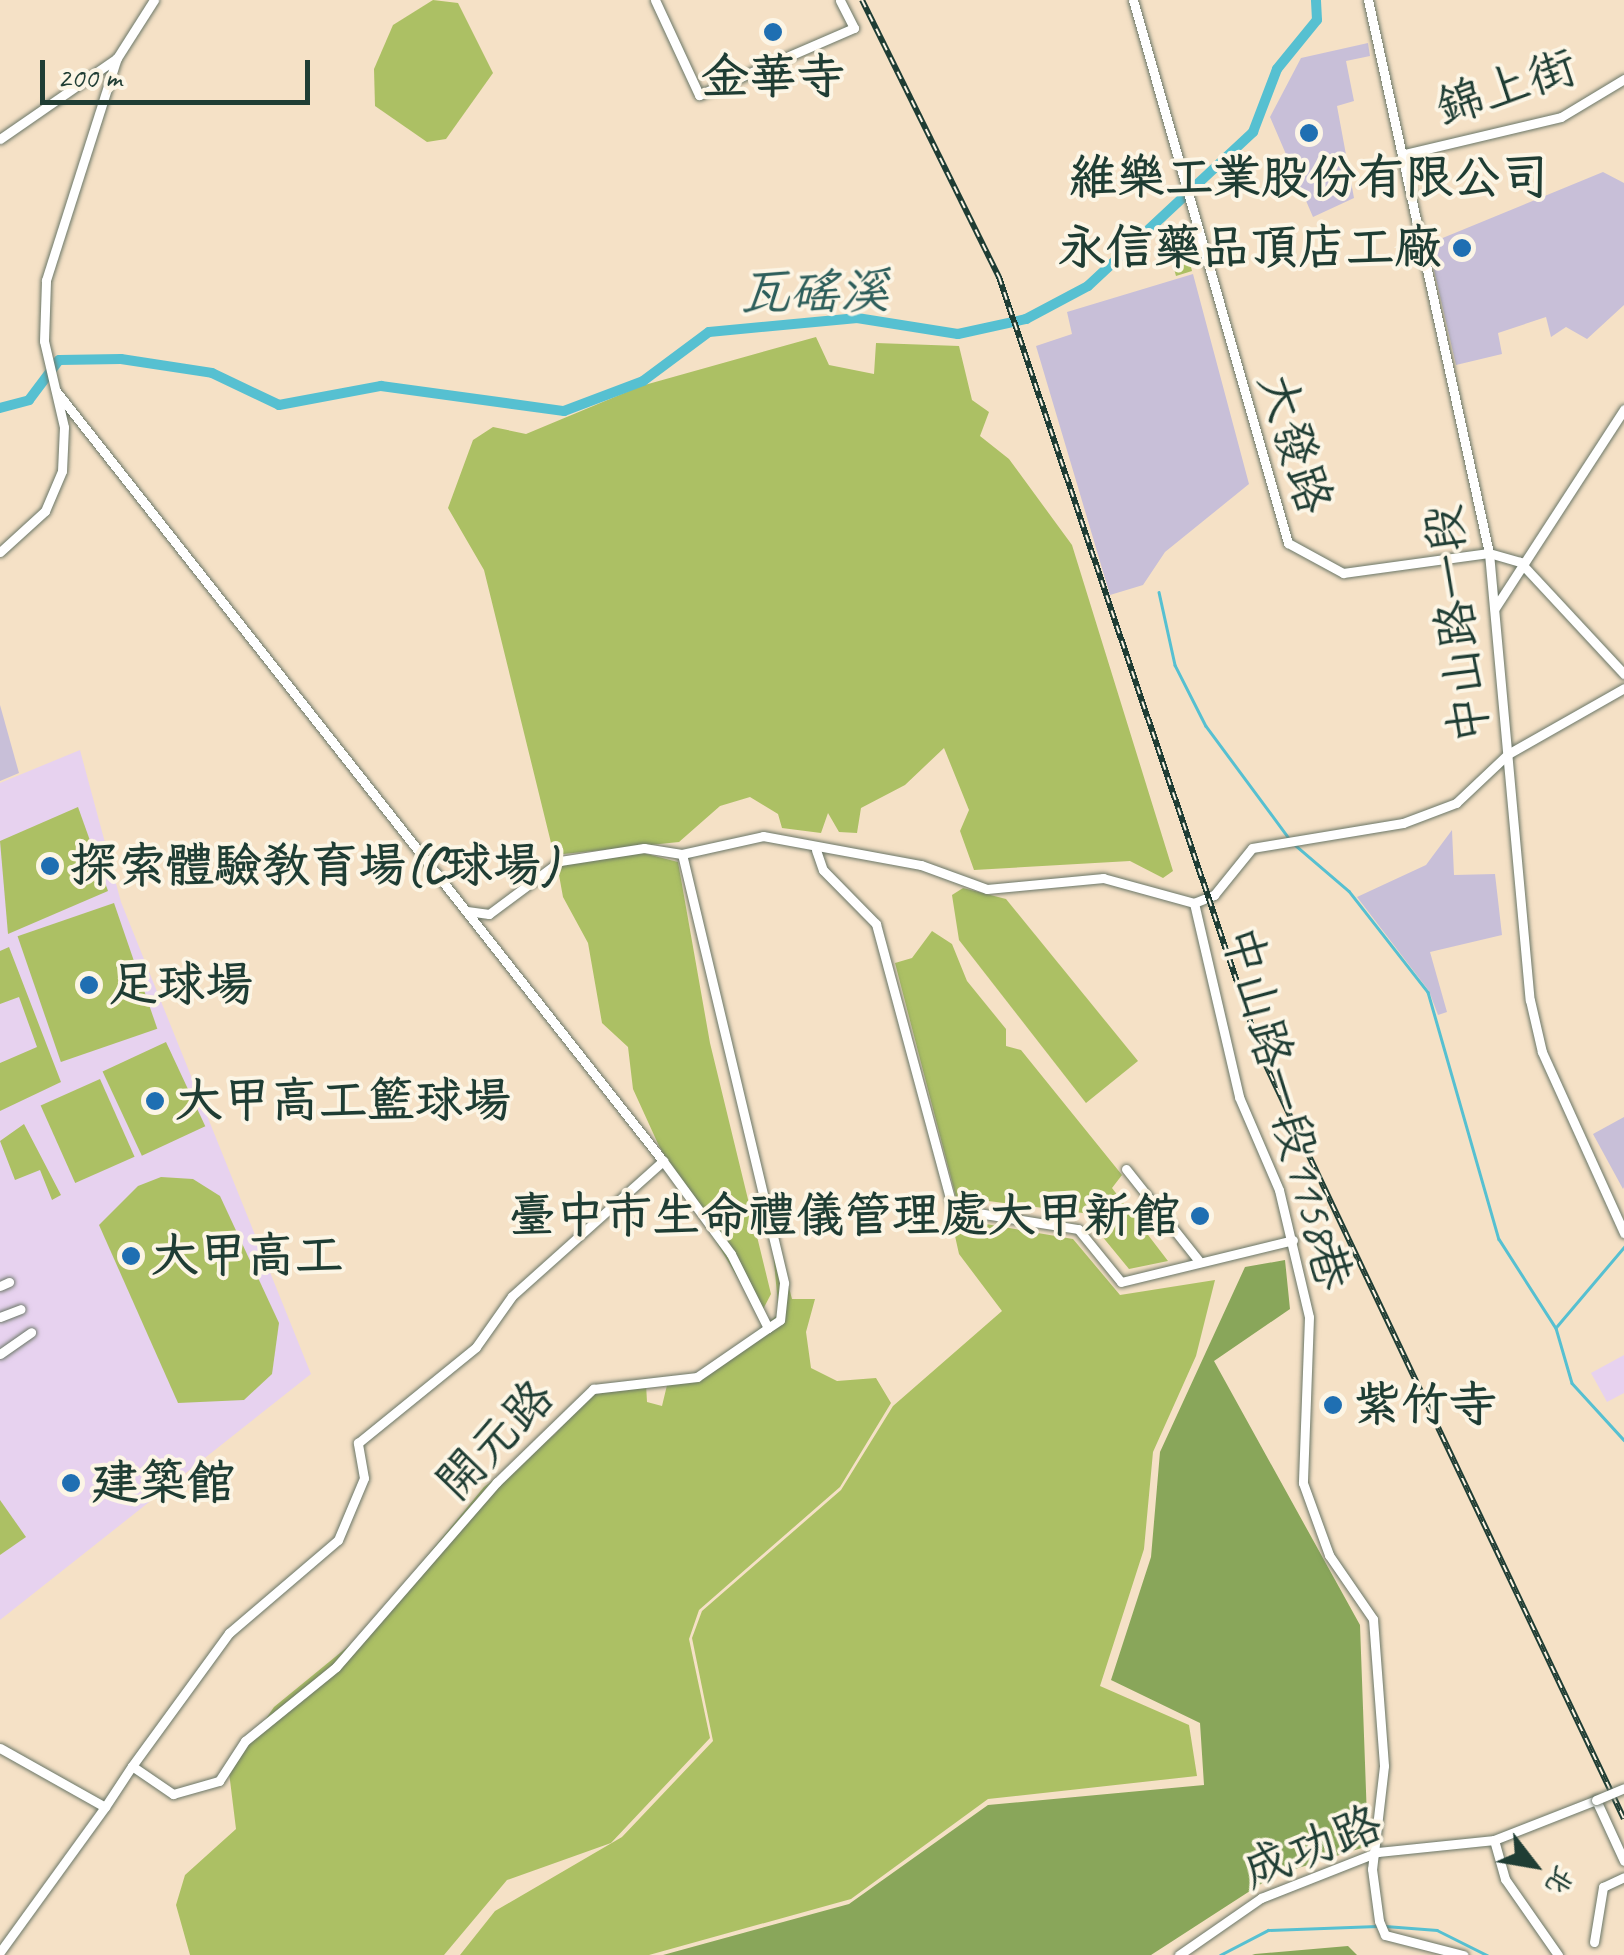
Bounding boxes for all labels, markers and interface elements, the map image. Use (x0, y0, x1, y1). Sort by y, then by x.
marker: 金華寺 (762, 21, 784, 43)
street label: 錦上街 (1429, 37, 1583, 137)
scale bar (45, 40, 315, 102)
place label: 金華寺 (701, 48, 845, 106)
text: 200 m (57, 58, 122, 96)
marker: 維樂工業股份有限公司 (1298, 122, 1320, 144)
place label: 維樂工業股份有限公司 (1069, 149, 1549, 207)
place label: 永信藥品頂店工廠 (1058, 219, 1442, 277)
marker: 永信藥品頂店工廠 (1451, 237, 1473, 259)
water label: 瓦磘溪 (738, 261, 890, 323)
street label: 大發路 (1246, 366, 1344, 520)
street label: 中山路一段 (1414, 501, 1500, 747)
place label: 探索體驗教育場(C球場) (70, 837, 557, 895)
marker: 探索體驗教育場(C球場) (39, 855, 61, 877)
street label: 中山路一段1158巷 (1211, 920, 1363, 1296)
place label: 足球場 (109, 956, 253, 1014)
marker: 足球場 (78, 974, 100, 996)
place label: 大甲高工籃球場 (175, 1072, 511, 1130)
marker: 大甲高工籃球場 (144, 1090, 166, 1112)
place label: 臺中市生命禮儀管理處大甲新館 (508, 1187, 1180, 1245)
marker: 臺中市生命禮儀管理處大甲新館 (1189, 1205, 1211, 1227)
place label: 大甲高工 (151, 1227, 343, 1285)
marker: 大甲高工 (120, 1245, 142, 1267)
street label: 開元路 (424, 1368, 566, 1512)
place label: 紫竹寺 (1353, 1376, 1497, 1434)
marker: 紫竹寺 (1322, 1394, 1344, 1416)
place label: 建築館 (91, 1454, 235, 1512)
marker: 建築館 (60, 1472, 82, 1494)
street label: 成功路 (1234, 1794, 1390, 1900)
north arrow (1484, 1815, 1584, 1915)
text: 北 (1538, 1860, 1582, 1902)

